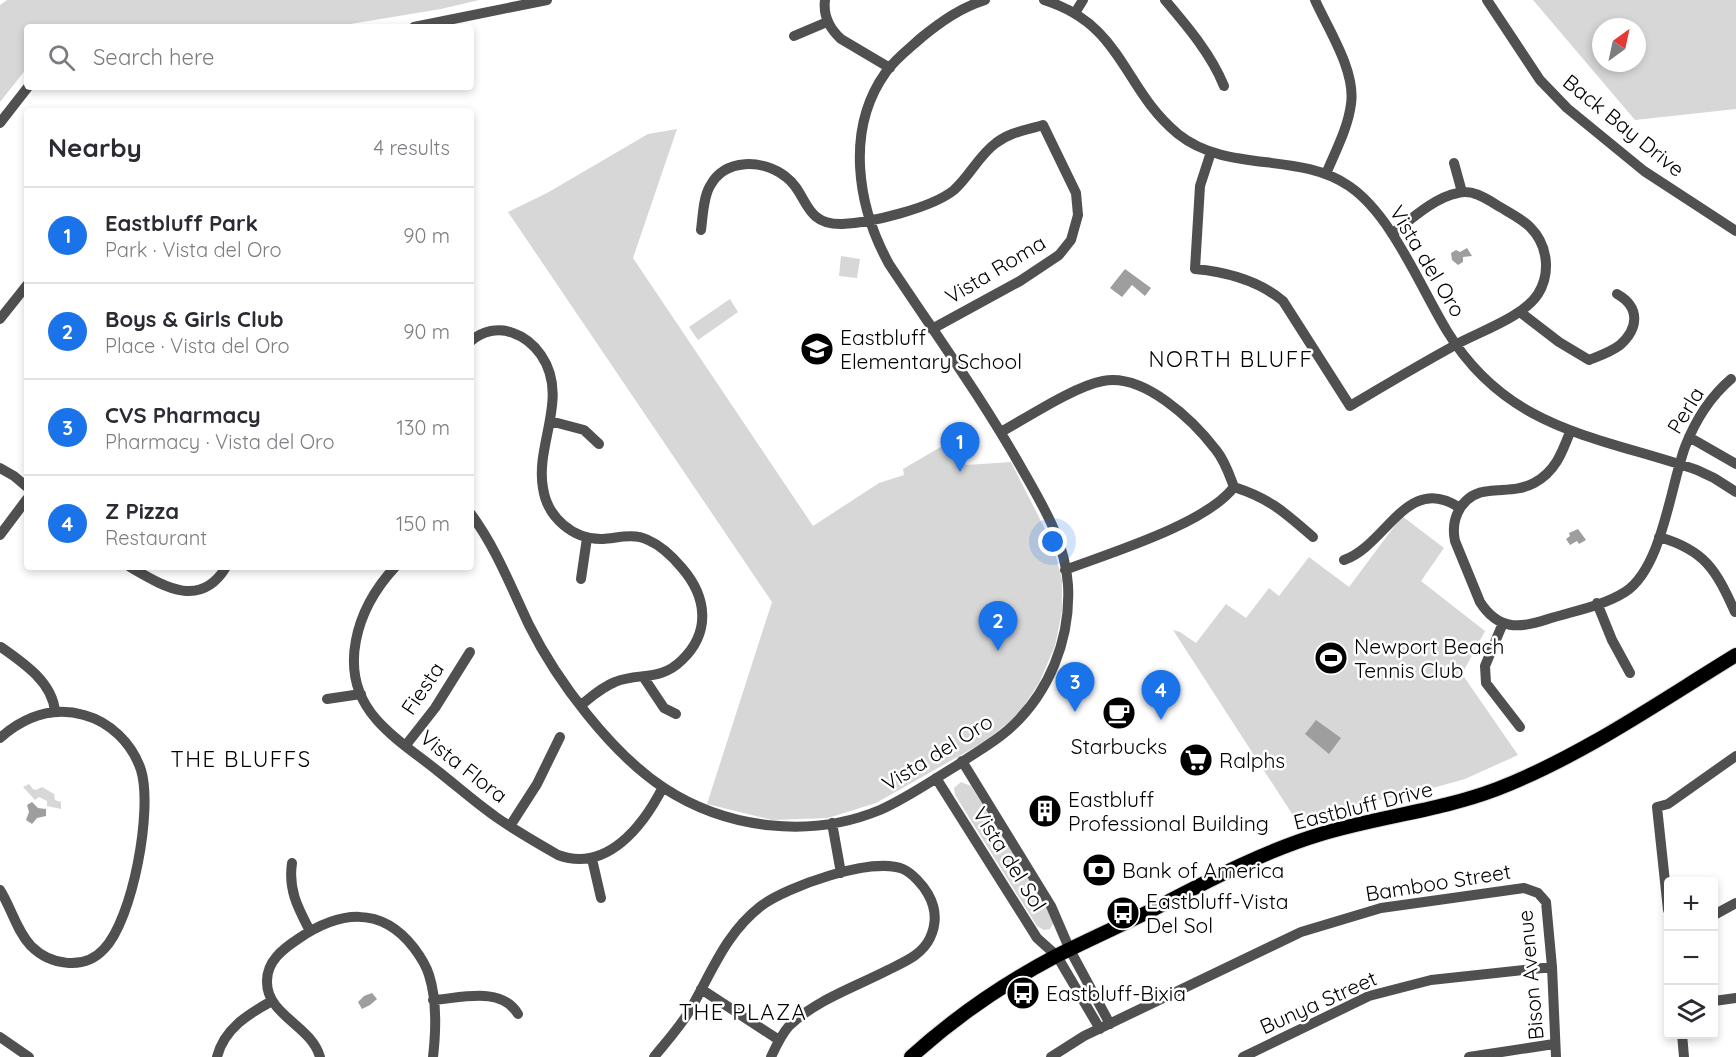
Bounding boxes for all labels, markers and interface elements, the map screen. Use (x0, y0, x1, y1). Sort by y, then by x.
north arrow (1592, 18, 1646, 72)
search box (24, 24, 474, 90)
icon: search (45, 41, 78, 74)
text: Search here (93, 43, 214, 71)
street label: Back Bay Drive (1558, 68, 1690, 182)
text: Nearby (48, 131, 142, 164)
text: 4 results (374, 135, 450, 160)
street label: Vista del Oro (1385, 201, 1471, 321)
text: Eastbluff Park (105, 209, 258, 237)
text: 1 (64, 223, 71, 248)
text: 90 m (403, 223, 450, 248)
street label: Vista Roma (940, 229, 1050, 309)
text: Park · Vista del Oro (105, 237, 282, 262)
text: Boys & Girls Club (105, 305, 283, 333)
text: 2 (62, 319, 73, 344)
text: 90 m (403, 319, 450, 344)
place label: Eastbluff Elementary School (840, 324, 1022, 374)
school or university icon: Eastbluff Elementary School (799, 331, 835, 367)
text: Place · Vista del Oro (105, 333, 290, 358)
district label: NORTH BLUFF (1148, 345, 1314, 373)
street label: Perla (1661, 382, 1709, 438)
text: CVS Pharmacy (105, 401, 261, 429)
text: 3 (62, 415, 73, 440)
text: 130 m (397, 415, 450, 440)
pin: 1 (940, 422, 980, 472)
text: Pharmacy · Vista del Oro (105, 429, 334, 454)
text: Z Pizza (105, 497, 179, 525)
text: 4 (62, 511, 73, 536)
text: 150 m (396, 511, 450, 536)
text: Restaurant (105, 525, 207, 550)
your location (1038, 527, 1067, 556)
pin: 2 (978, 602, 1018, 651)
place label: Newport Beach Tennis Club (1354, 633, 1504, 683)
sports icon: Newport Beach Tennis Club (1313, 640, 1349, 676)
street label: Fiesta (395, 657, 449, 719)
pin: 3 (1056, 662, 1094, 712)
pin: 4 (1142, 670, 1180, 720)
cafe icon: Starbucks (1101, 695, 1137, 731)
street label: Vista del Oro (877, 708, 997, 796)
street label: Vista Flora (415, 724, 513, 808)
place label: Starbucks (1071, 733, 1167, 759)
supermarket icon: Ralphs (1178, 742, 1214, 778)
district label: THE BLUFFS (170, 745, 312, 773)
place label: Ralphs (1219, 747, 1285, 773)
street label: Eastbluff Drive (1291, 775, 1435, 835)
place label: Eastbluff Professional Building (1068, 786, 1269, 836)
building icon: Eastbluff Professional Building (1027, 793, 1063, 829)
street label: Vista del Sol (968, 802, 1052, 916)
bank icon: Bank of America (1081, 852, 1117, 888)
place label: Bank of America (1122, 857, 1284, 883)
street label: Bamboo Street (1363, 858, 1513, 906)
map controls (1664, 877, 1718, 1039)
button: + (1664, 877, 1718, 931)
place label: Eastbluff-Vista Del Sol (1146, 888, 1289, 938)
bus stop icon: Eastbluff-Vista Del Sol (1105, 895, 1141, 931)
street label: Bison Avenue (1511, 909, 1549, 1041)
button: − (1664, 931, 1718, 985)
street label: Bunya Street (1255, 965, 1381, 1039)
bus stop icon: Eastbluff-Bixia (1005, 975, 1041, 1011)
place label: Eastbluff-Bixia (1046, 980, 1186, 1006)
button: layers (1664, 985, 1718, 1039)
district label: THE PLAZA (679, 998, 807, 1026)

